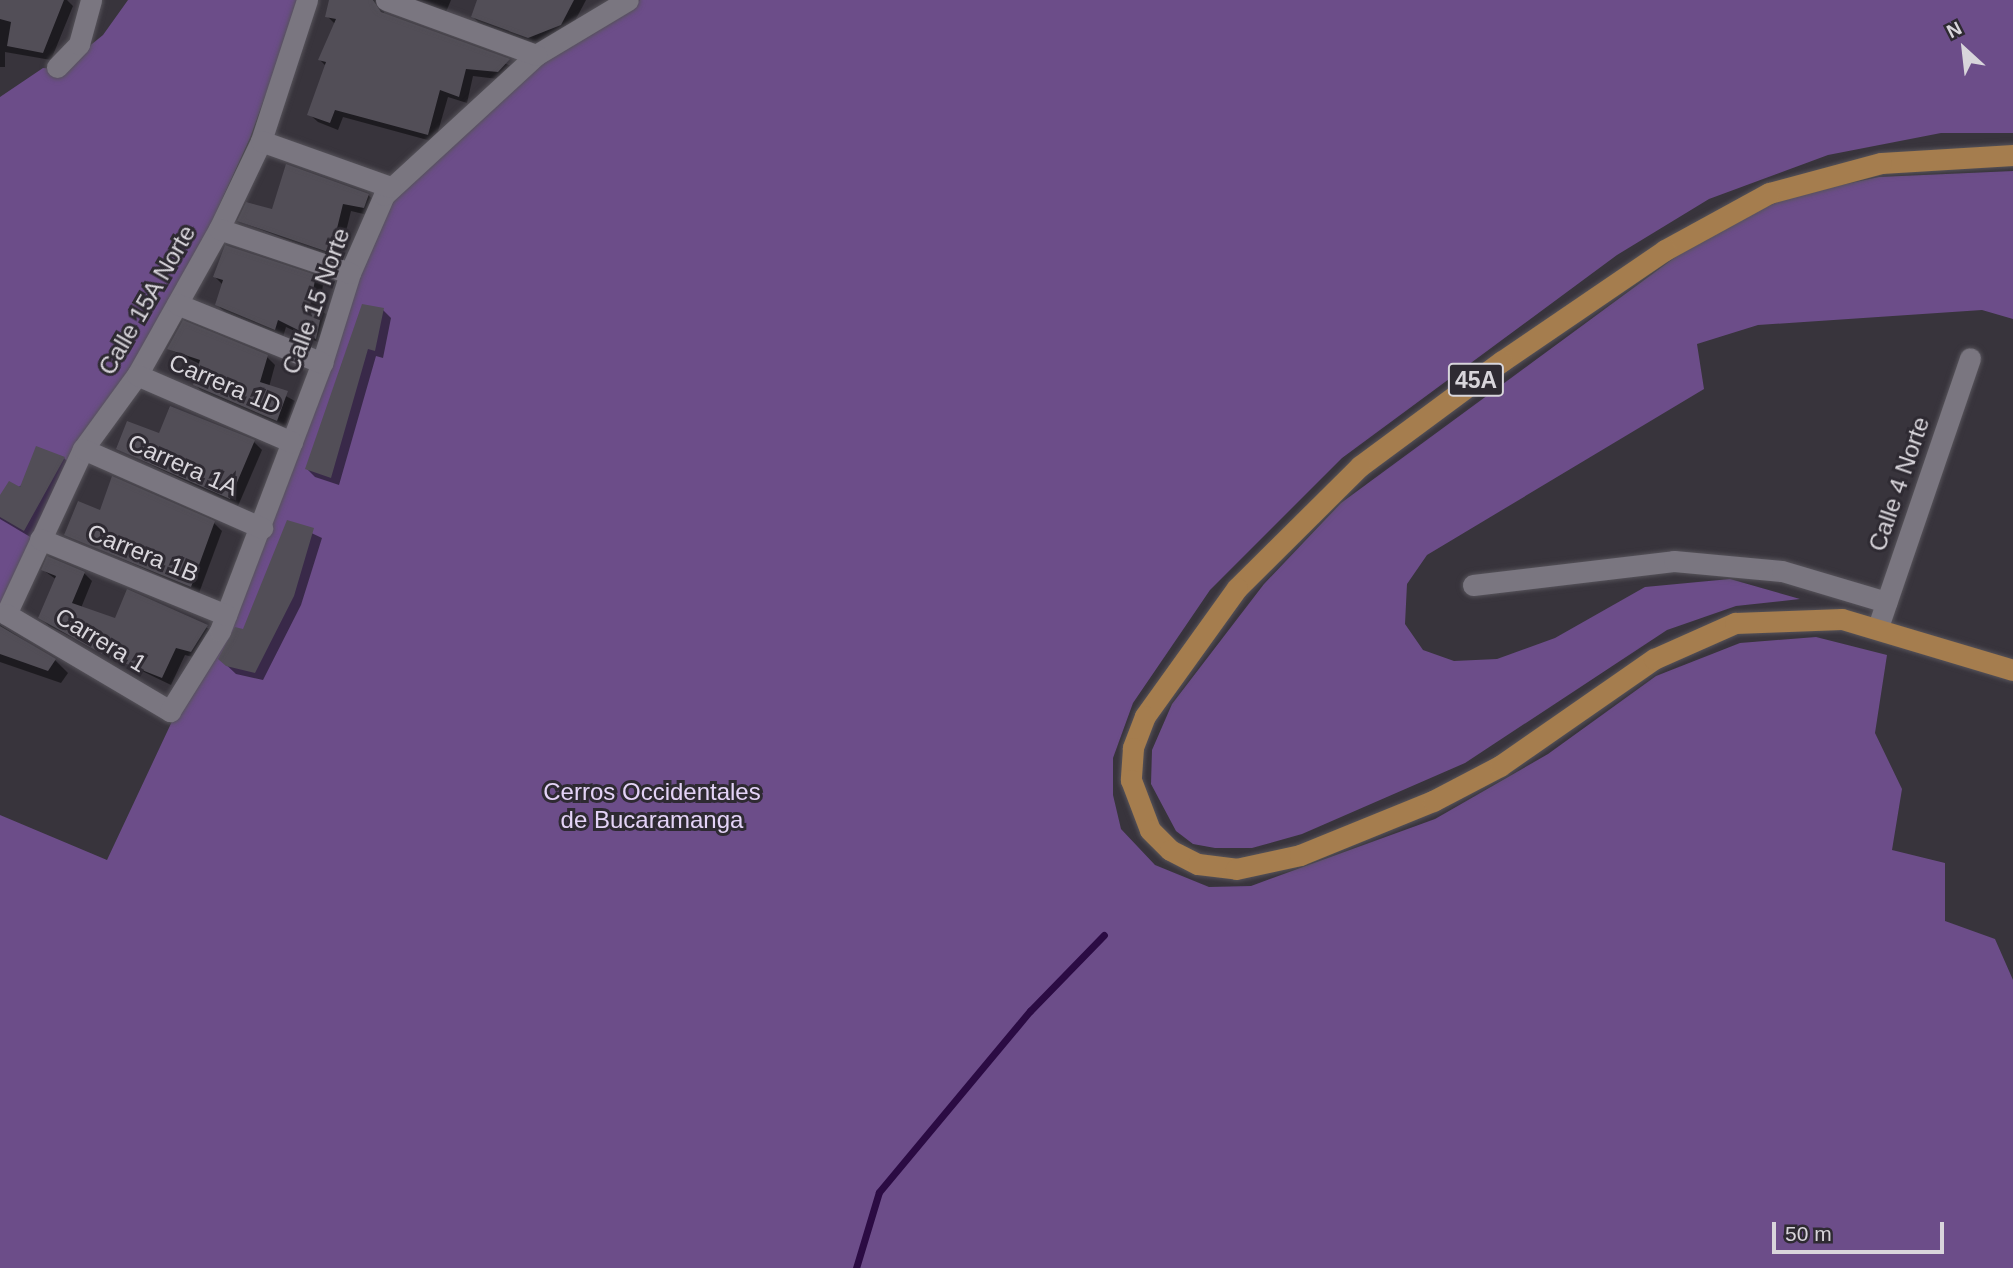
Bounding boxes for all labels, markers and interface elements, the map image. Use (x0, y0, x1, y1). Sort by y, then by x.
north arrow (1929, 14, 1999, 84)
text: N (1943, 17, 1965, 42)
street label: Calle 15A Norte (92, 219, 202, 381)
street label: Calle 15 Norte (276, 224, 356, 378)
street label: Carrera 1D (165, 348, 285, 420)
road number: 45A (1446, 360, 1506, 400)
street label: Calle 4 Norte (1863, 413, 1935, 555)
street label: Carrera 1A (124, 428, 242, 502)
street label: Carrera 1B (83, 518, 203, 588)
street label: Carrera 1 (50, 602, 152, 678)
park label: Cerros Occidentales de Bucaramanga (543, 778, 761, 834)
scale bar (1775, 1208, 1946, 1252)
text: 50 m (1785, 1222, 1832, 1245)

